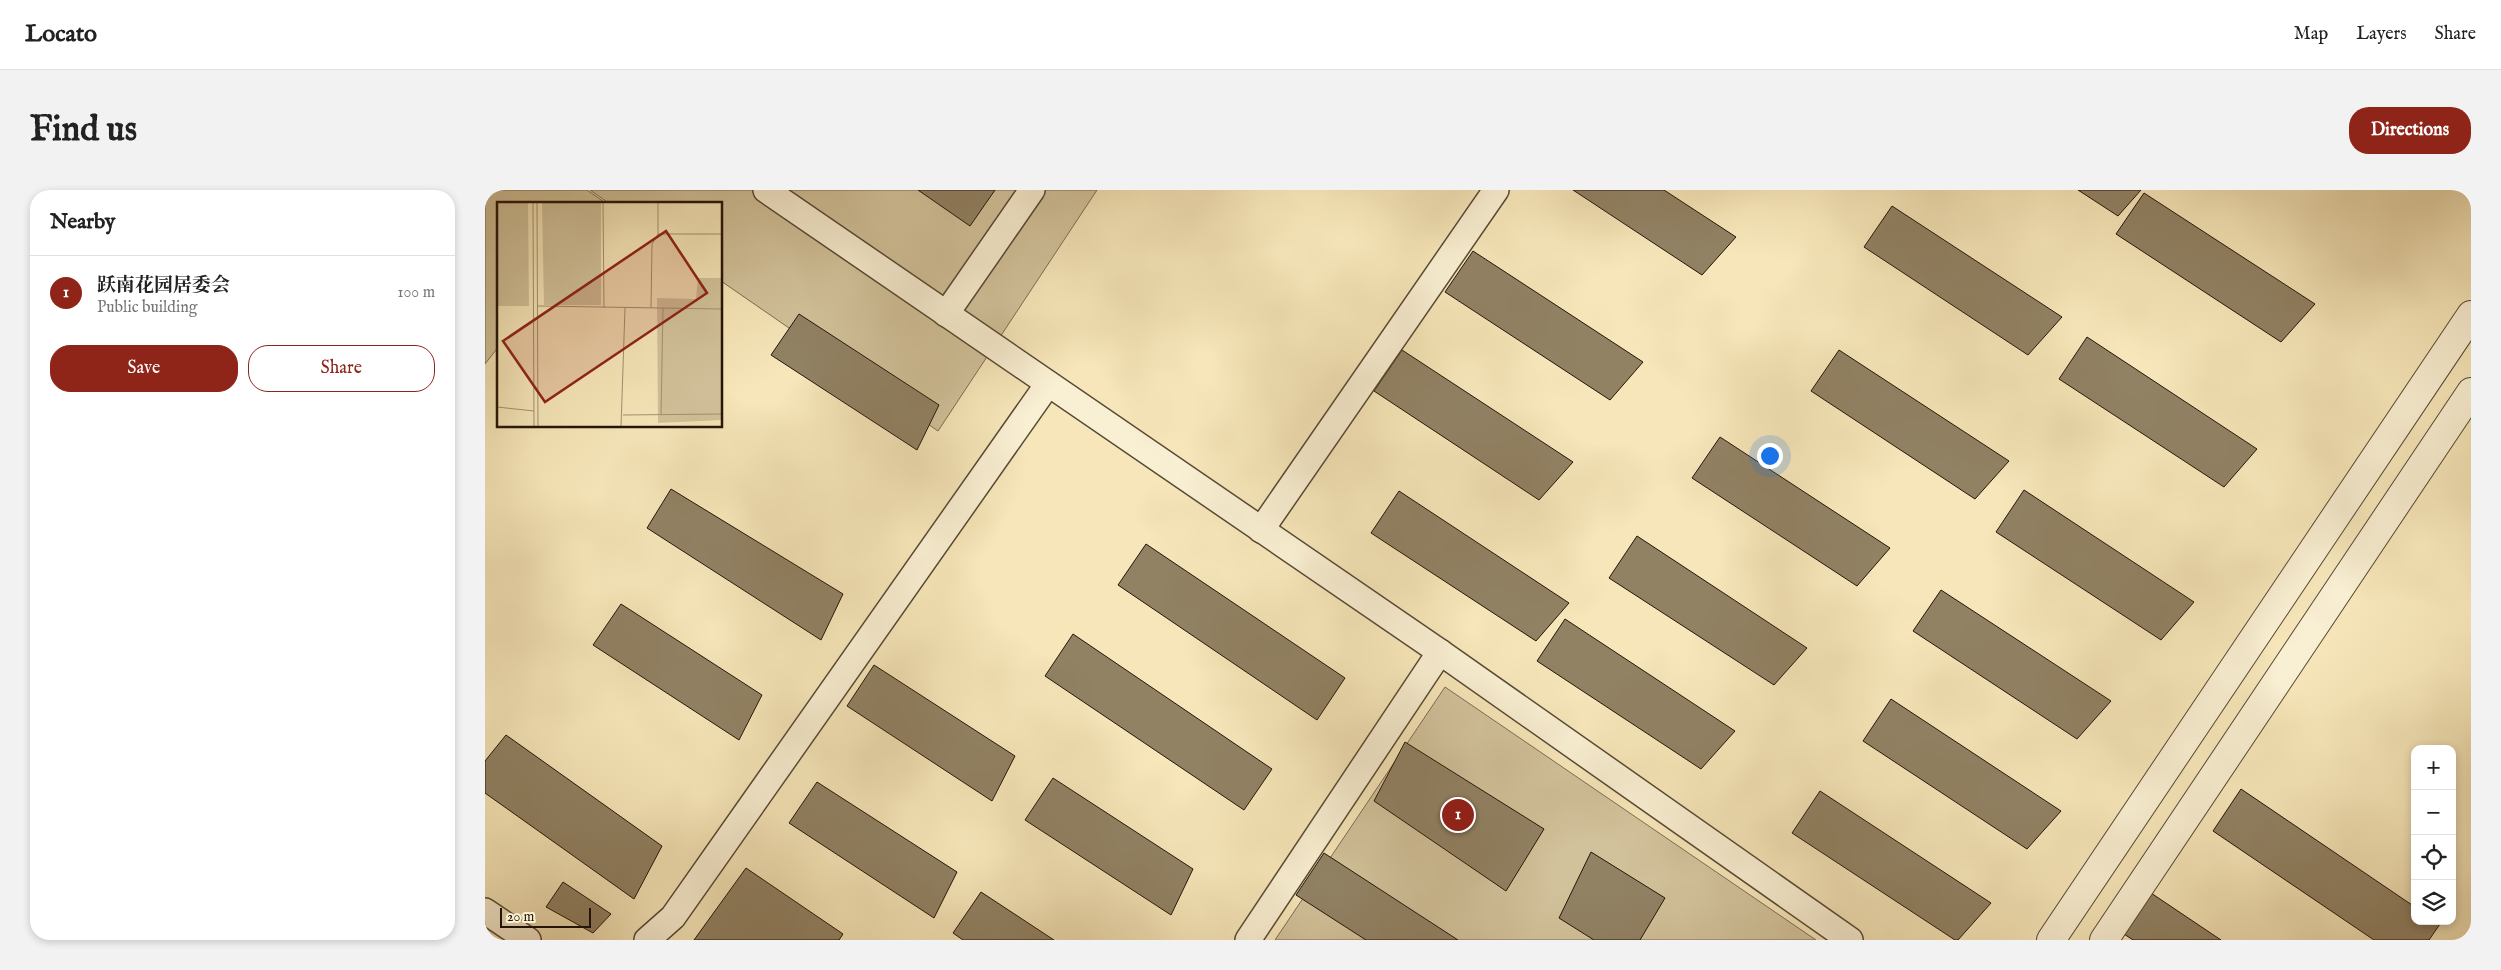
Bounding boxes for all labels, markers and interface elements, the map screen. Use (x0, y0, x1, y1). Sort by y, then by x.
text: Locato (25, 19, 97, 50)
text: Map (2294, 23, 2328, 46)
text: Layers (2356, 23, 2407, 46)
text: Share (2435, 23, 2476, 46)
button: Directions (2349, 107, 2471, 154)
text: Find us (30, 108, 137, 153)
inset map (497, 202, 723, 428)
text: Nearby (50, 209, 115, 236)
text: 跃南花园居委会 (97, 274, 230, 298)
text: 1 (63, 283, 69, 303)
text: 100 m (398, 283, 435, 303)
text: Public building (97, 298, 197, 318)
button: Save (50, 345, 238, 392)
button: Share (248, 345, 435, 392)
your location (1757, 443, 1783, 469)
map controls (2411, 745, 2456, 925)
button: + (2411, 745, 2456, 790)
button: − (2411, 790, 2456, 835)
pin: 1 (1442, 796, 1474, 834)
button: locate (2411, 835, 2456, 880)
button: layers (2411, 880, 2456, 925)
scale bar (500, 905, 591, 928)
text: 20 m (507, 908, 534, 926)

